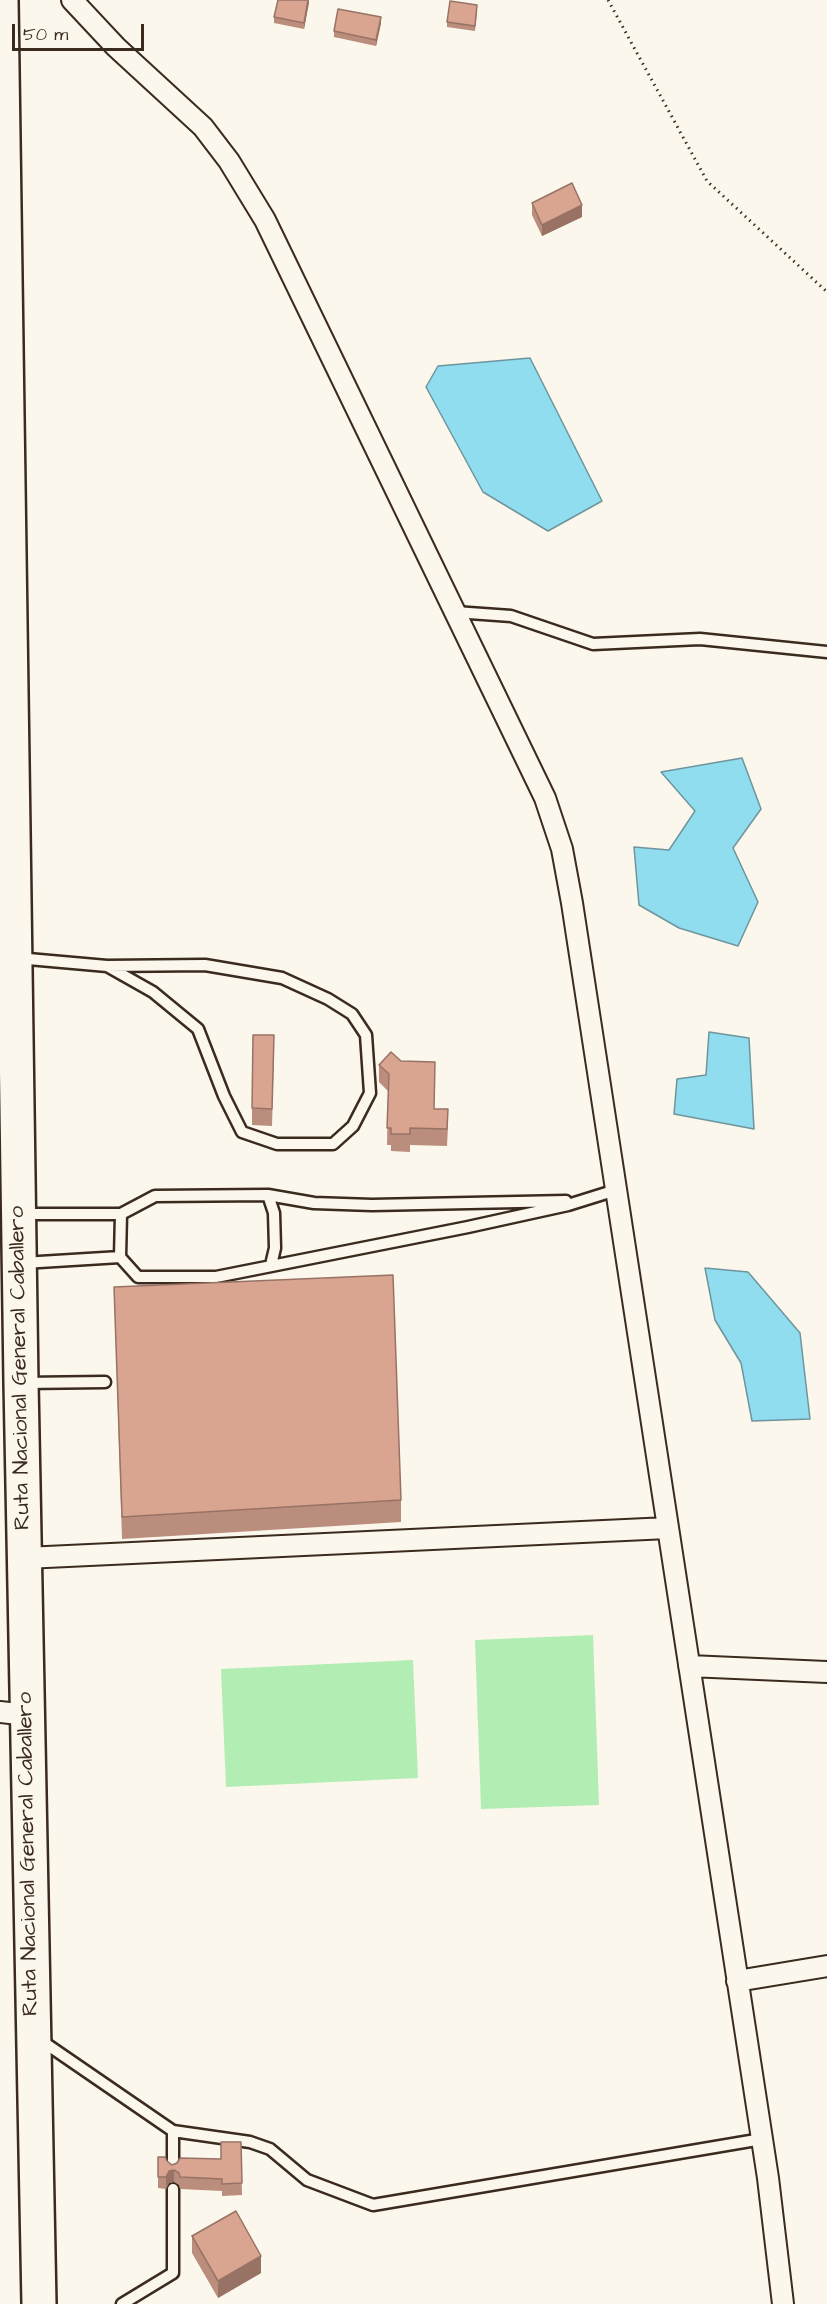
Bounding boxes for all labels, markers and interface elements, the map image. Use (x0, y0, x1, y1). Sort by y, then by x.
scale bar (15, 12, 147, 50)
text: 50 m (23, 22, 68, 47)
street label: Ruta Nacional General Caballero (5, 1206, 37, 1530)
street label: Ruta Nacional General Caballero (13, 1692, 45, 2016)

